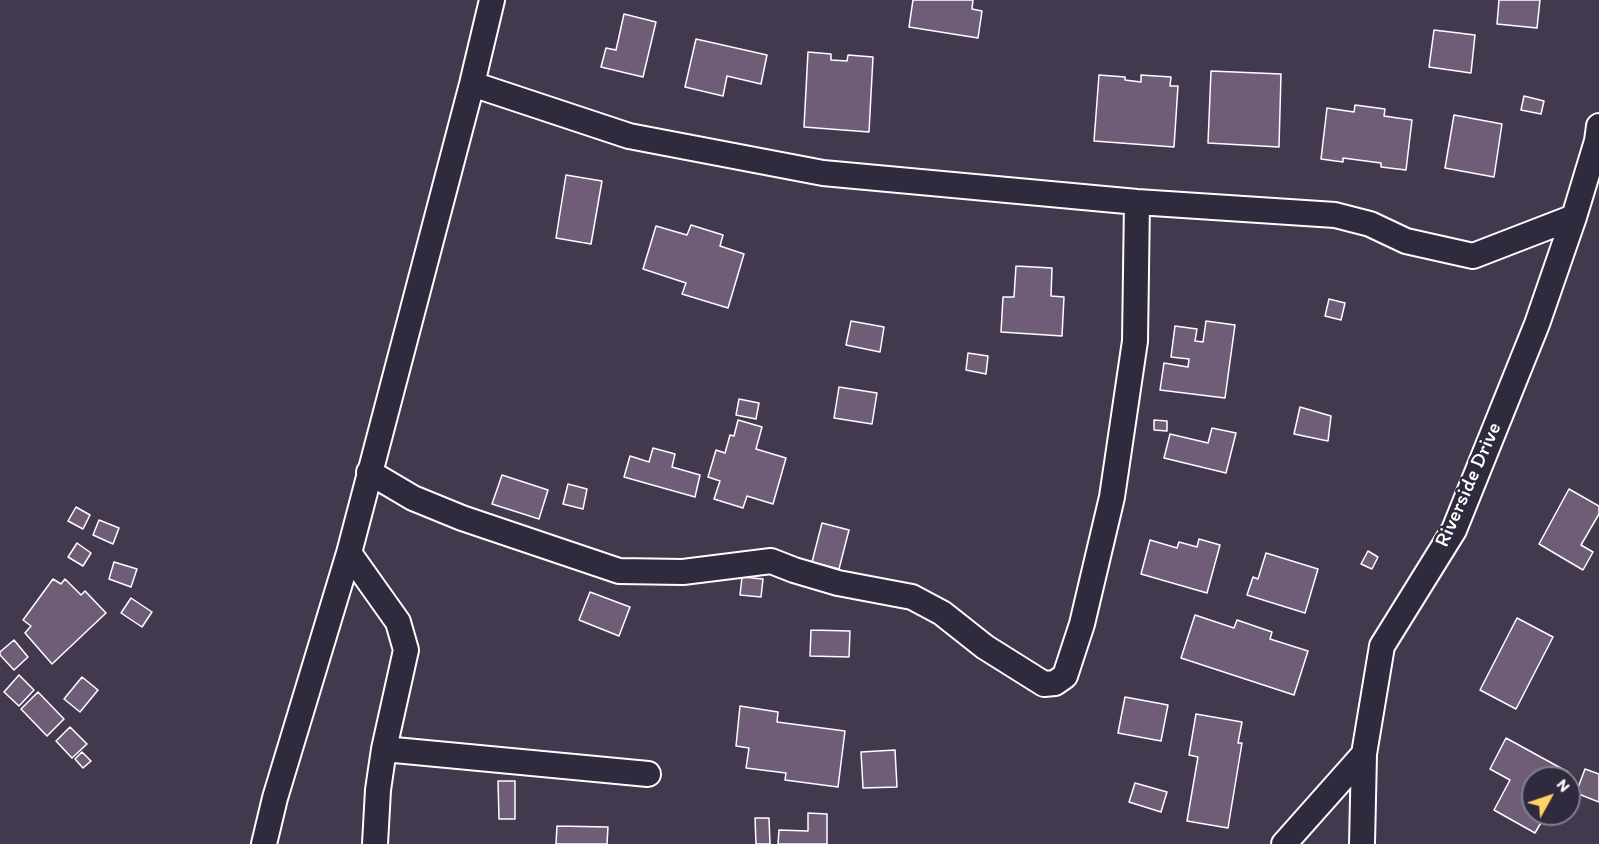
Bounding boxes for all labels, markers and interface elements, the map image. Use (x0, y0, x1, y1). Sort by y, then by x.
street label: Riverside Drive (1430, 419, 1508, 551)
north arrow (1521, 766, 1581, 826)
text: N (1553, 775, 1574, 796)

